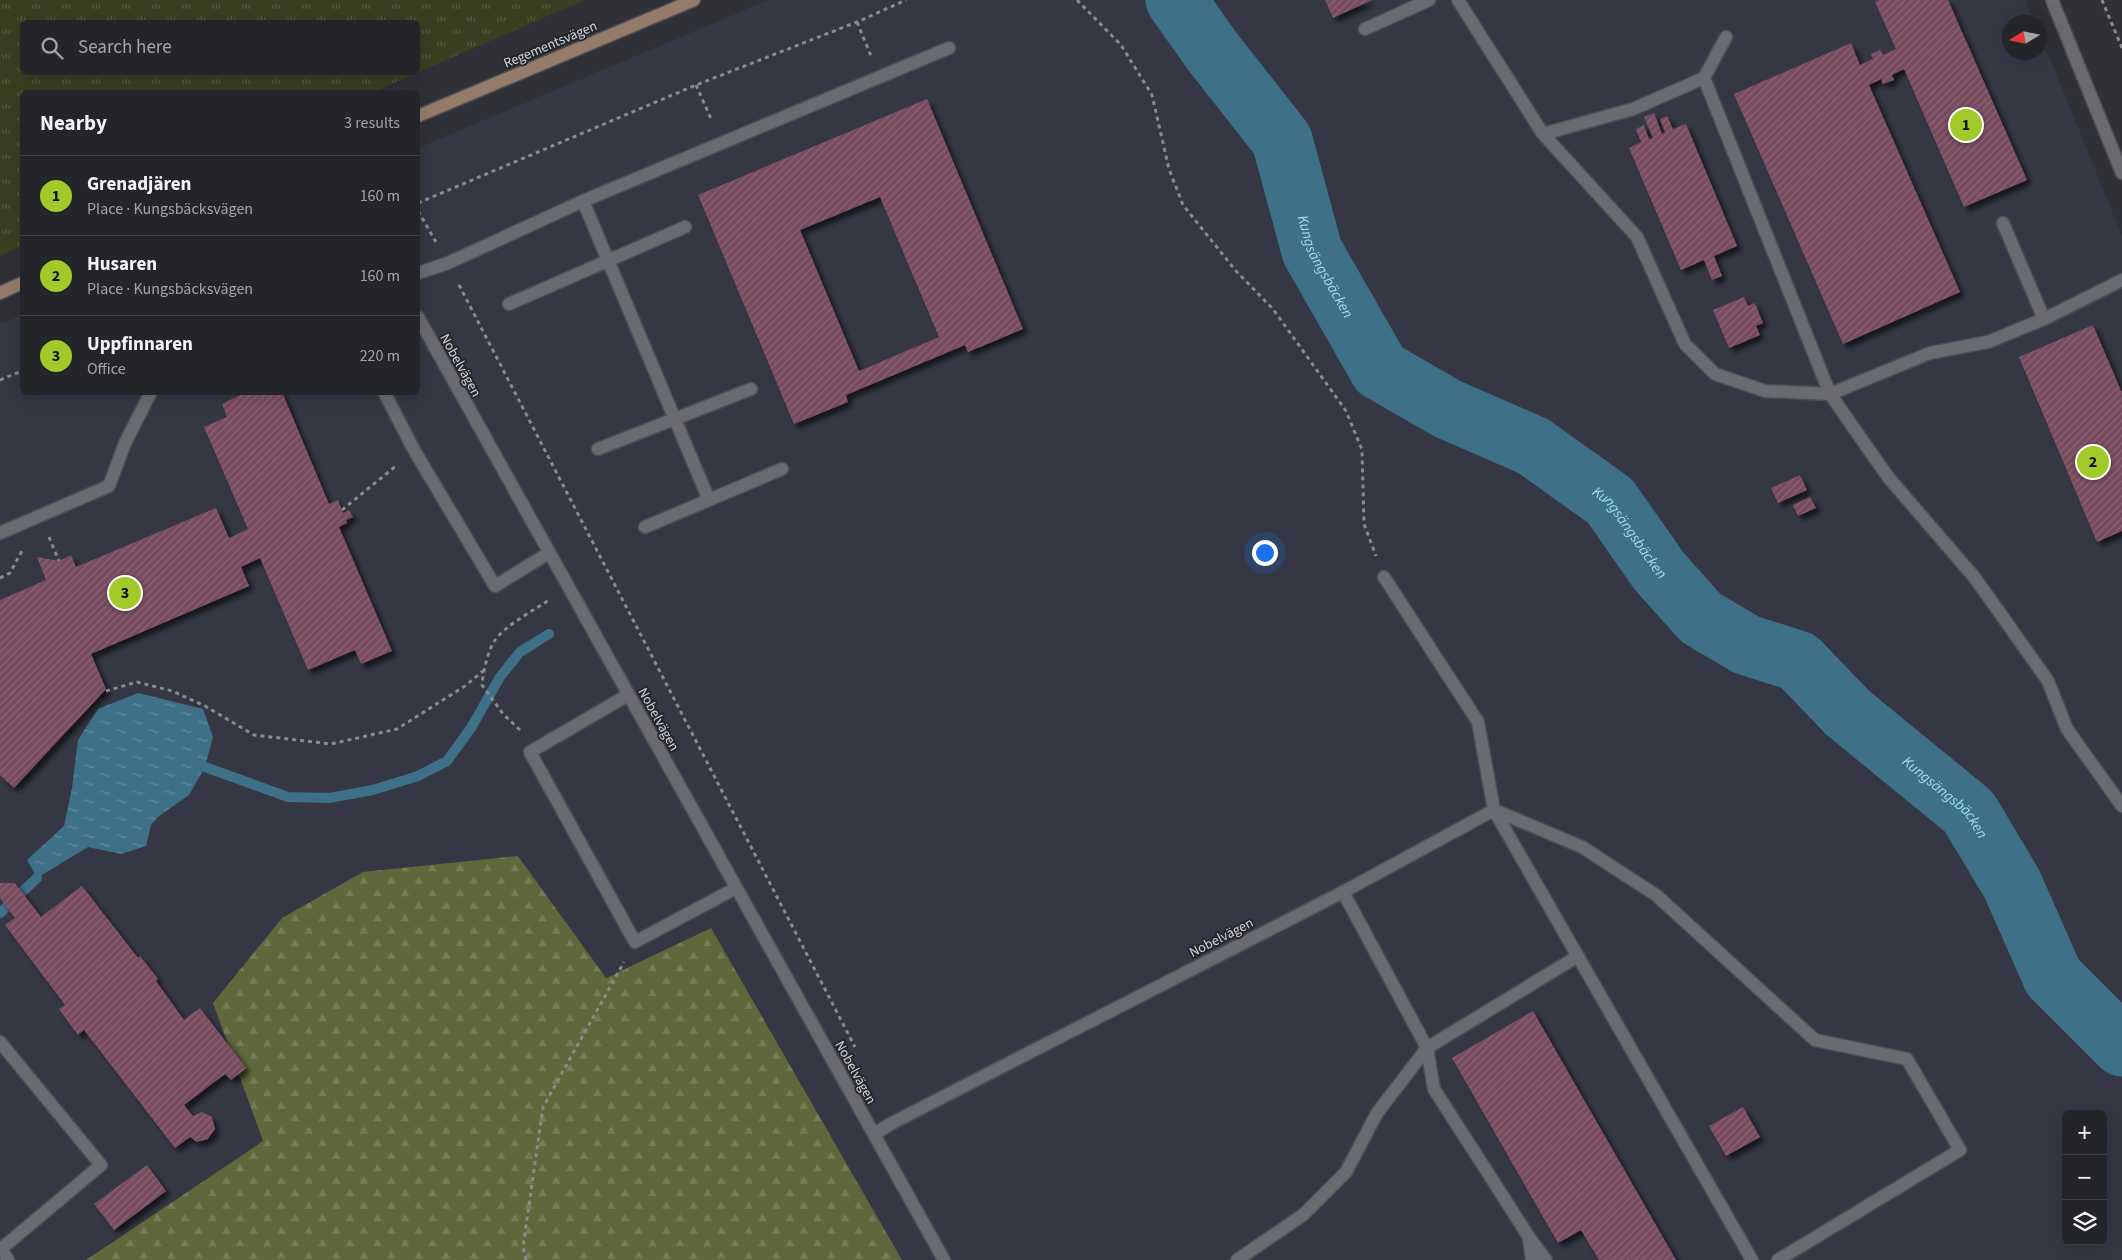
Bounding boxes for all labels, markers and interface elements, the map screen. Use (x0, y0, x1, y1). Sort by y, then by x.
north arrow (2002, 15, 2047, 60)
street label: Regementsvägen (501, 16, 600, 74)
search box (20, 20, 420, 75)
icon: search (38, 34, 66, 62)
text: Search here (78, 34, 172, 61)
pin: 1 (1950, 106, 1982, 144)
text: Nearby (40, 108, 107, 138)
text: 3 results (344, 112, 400, 134)
text: Grenadjären (87, 171, 191, 198)
text: 1 (52, 185, 60, 207)
text: 160 m (360, 185, 400, 207)
text: Place · Kungsbäcksvägen (87, 198, 253, 220)
water label: Kungsängsbäcken (1292, 213, 1358, 322)
text: Husaren (87, 251, 157, 278)
text: 2 (52, 265, 60, 287)
text: 160 m (360, 265, 400, 287)
text: Place · Kungsbäcksvägen (87, 278, 253, 300)
street label: Nobelvägen (434, 330, 486, 401)
text: Uppfinnaren (87, 331, 193, 358)
text: 3 (52, 345, 60, 367)
text: 220 m (360, 345, 400, 367)
text: Office (87, 358, 126, 380)
pin: 2 (2077, 443, 2109, 481)
water label: Kungsängsbäcken (1588, 481, 1671, 584)
your location (1252, 540, 1278, 566)
pin: 3 (109, 574, 141, 612)
street label: Nobelvägen (632, 684, 684, 755)
water label: Kungsängsbäcken (1898, 751, 1993, 843)
street label: Nobelvägen (1186, 913, 1257, 963)
street label: Nobelvägen (829, 1037, 881, 1108)
map controls (2062, 1110, 2107, 1245)
button: + (2062, 1110, 2107, 1155)
button: − (2062, 1155, 2107, 1200)
button: layers (2062, 1200, 2107, 1245)

